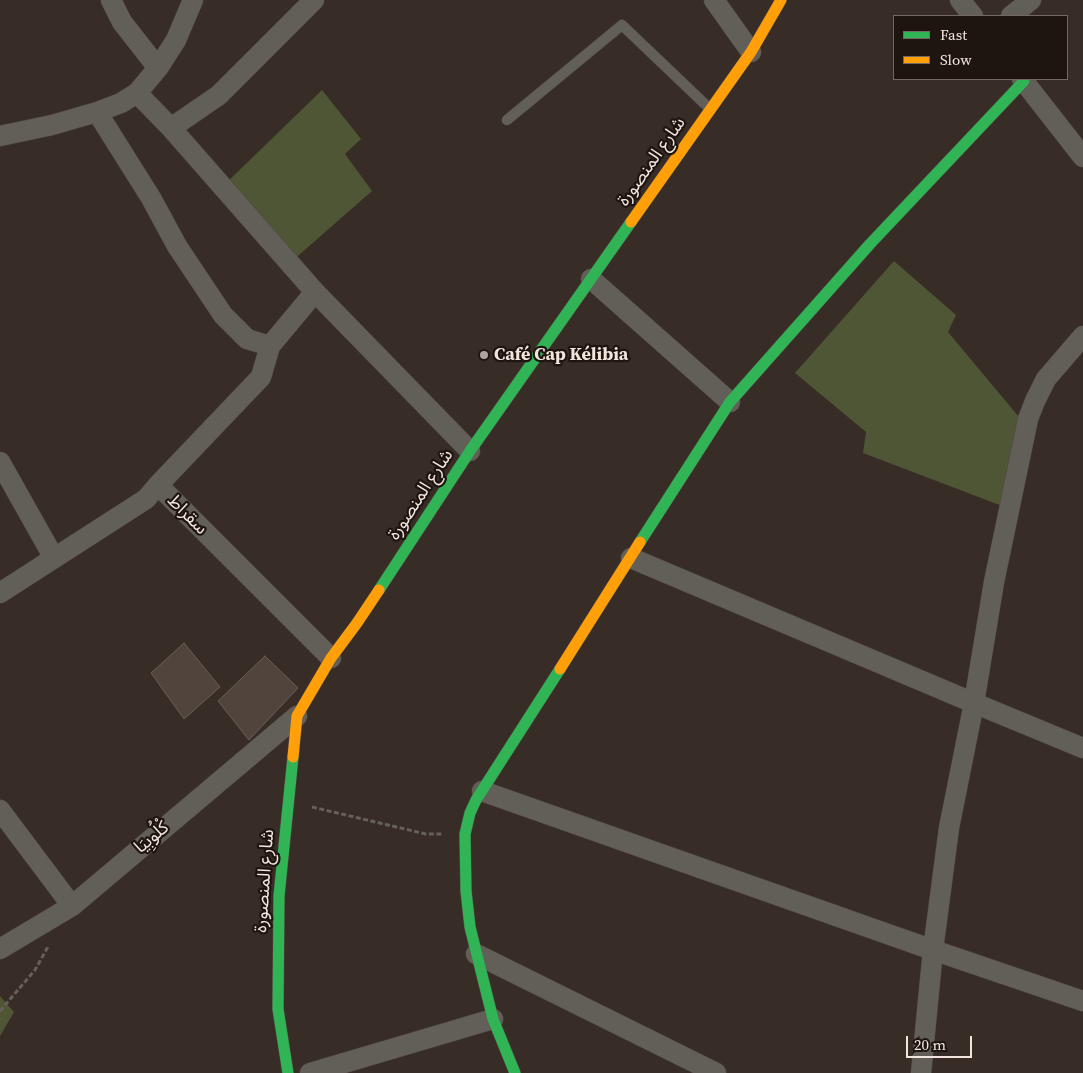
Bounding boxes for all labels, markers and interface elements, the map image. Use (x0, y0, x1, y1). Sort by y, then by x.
legend (893, 15, 1068, 80)
text: Fast (940, 24, 967, 45)
text: Slow (940, 49, 972, 70)
street label: شارع المنصورة (613, 113, 691, 211)
place label: Café Cap Kélibia (494, 344, 628, 366)
marker: Café Cap Kélibia (478, 349, 490, 361)
street label: شارع المنصورة (384, 446, 458, 544)
street label: سقراط (162, 490, 212, 540)
street label: كْلُوبِيَا (130, 817, 174, 859)
street label: شارع المنصورة (251, 829, 279, 933)
scale bar (908, 1026, 974, 1058)
text: 20 m (914, 1034, 946, 1055)

